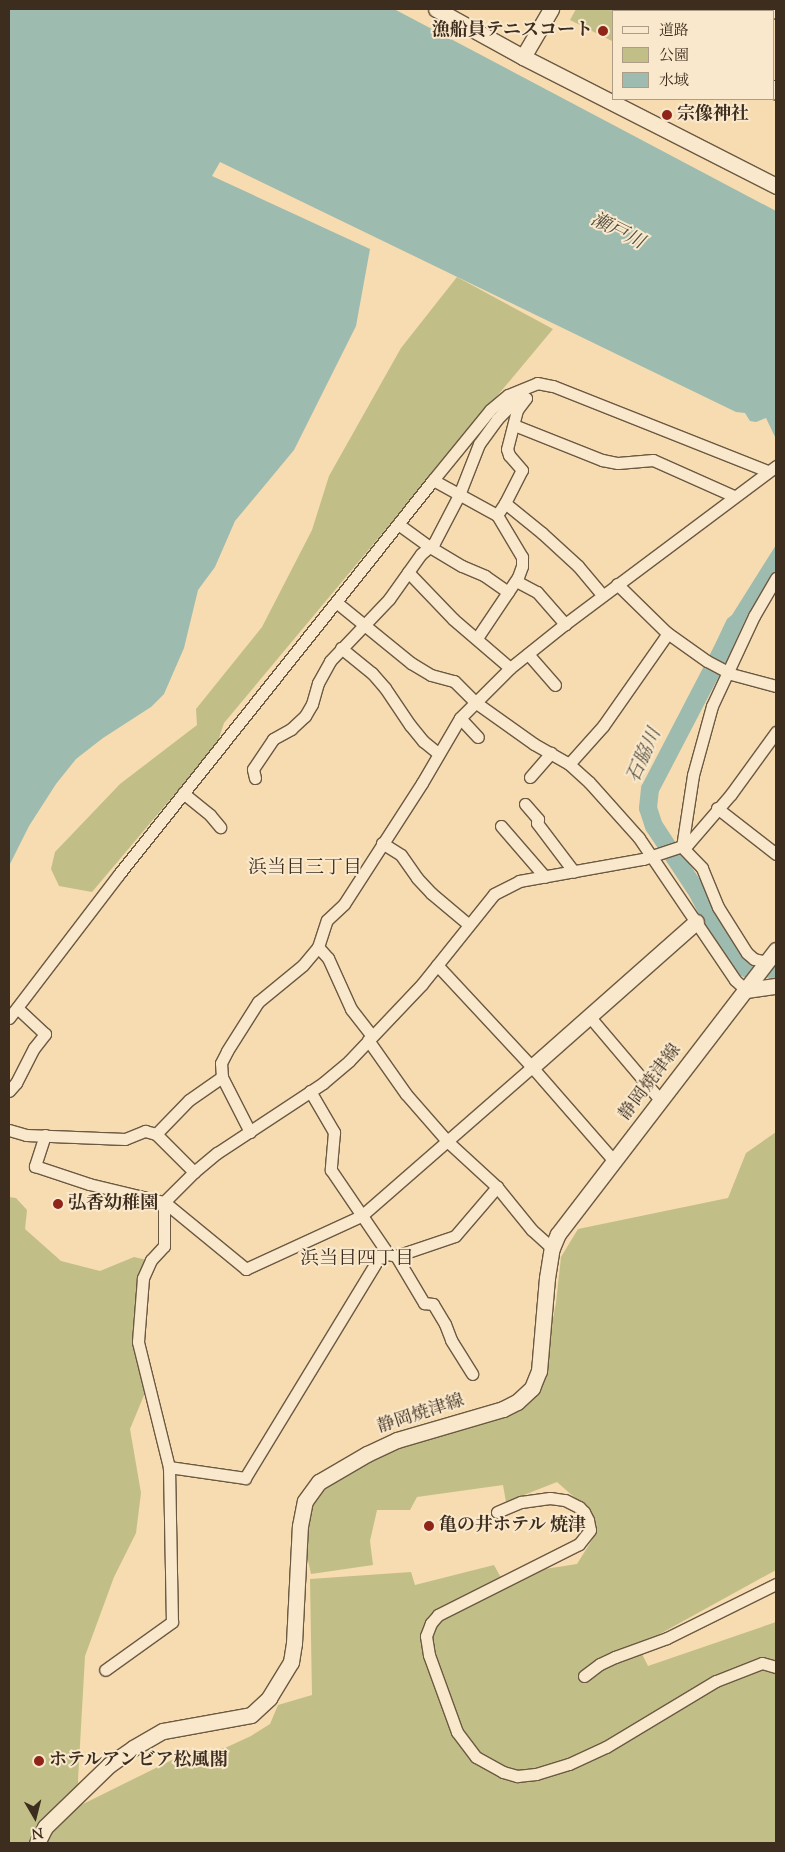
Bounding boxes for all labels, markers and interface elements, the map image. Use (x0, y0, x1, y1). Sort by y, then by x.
legend (612, 10, 775, 100)
place label: 漁船員テニスコート (431, 20, 593, 42)
text: 道路 (659, 21, 689, 42)
marker: 漁船員テニスコート (597, 25, 609, 37)
text: 公園 (659, 46, 689, 67)
text: 水域 (659, 71, 689, 92)
place label: 宗像神社 (677, 104, 749, 126)
marker: 宗像神社 (661, 109, 673, 121)
water label: 瀬戸川 (586, 209, 648, 255)
water label: 石脇川 (623, 725, 667, 787)
district label: 浜当目三丁目 (248, 858, 362, 880)
street label: 静岡焼津線 (615, 1041, 687, 1125)
place label: 弘香幼稚園 (68, 1193, 158, 1215)
marker: 弘香幼稚園 (52, 1198, 64, 1210)
district label: 浜当目四丁目 (300, 1249, 414, 1271)
street label: 静岡焼津線 (375, 1391, 467, 1439)
place label: 亀の井ホテル 焼津 (439, 1515, 587, 1537)
marker: 亀の井ホテル 焼津 (423, 1520, 435, 1532)
place label: ホテルアンビア松風閣 (49, 1750, 229, 1772)
marker: ホテルアンビア松風閣 (33, 1755, 45, 1767)
north arrow (10, 1792, 60, 1842)
text: N (30, 1821, 44, 1843)

